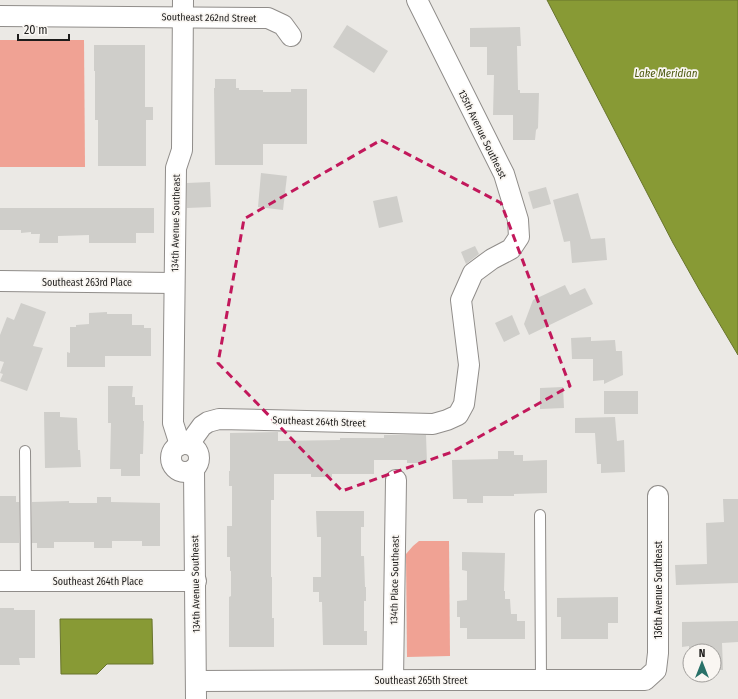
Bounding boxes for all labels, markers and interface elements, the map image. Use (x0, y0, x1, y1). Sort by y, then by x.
street label: Southeast 262nd Street (161, 11, 257, 25)
scale bar (18, 16, 69, 42)
text: 20 m (24, 23, 48, 37)
water label: Lake Meridian (634, 67, 698, 80)
street label: 135th Avenue Southeast (455, 88, 509, 182)
street label: 134th Avenue Southeast (169, 173, 183, 272)
street label: Southeast 263rd Place (42, 277, 132, 289)
street label: Southeast 264th Street (272, 414, 367, 430)
street label: 134th Avenue Southeast (189, 534, 203, 633)
street label: 134th Place Southeast (388, 535, 402, 625)
street label: 136th Avenue Southeast (653, 540, 665, 639)
street label: Southeast 264th Place (53, 576, 143, 588)
north arrow (682, 643, 722, 683)
text: N (699, 647, 705, 660)
street label: Southeast 265th Street (375, 675, 468, 687)

